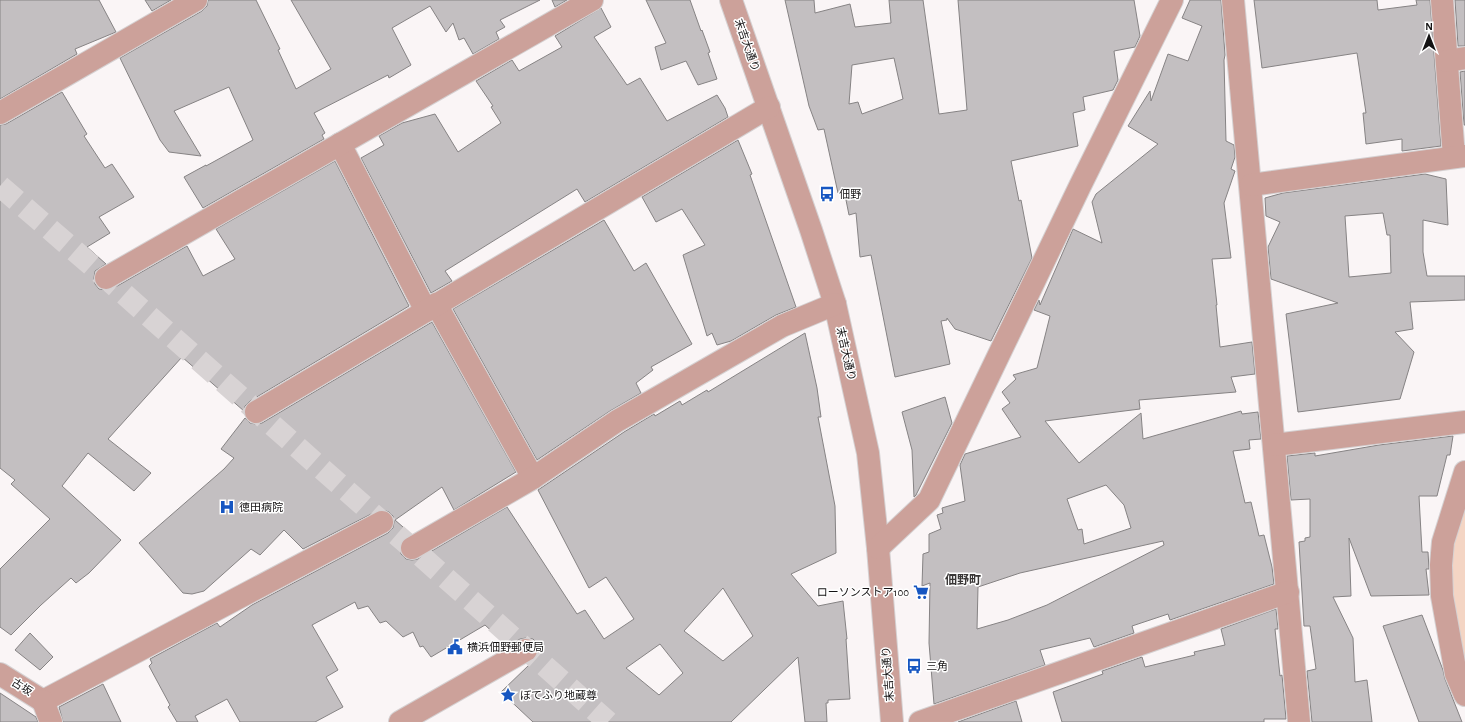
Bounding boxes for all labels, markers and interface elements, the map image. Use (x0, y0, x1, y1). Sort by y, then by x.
north arrow (1409, 16, 1449, 56)
street label: 末吉大通り (733, 17, 762, 73)
text: N (1425, 21, 1433, 32)
bus stop icon: 佃野 (818, 185, 836, 203)
place label: 佃野 (839, 188, 861, 200)
street label: 末吉大通り (834, 326, 859, 382)
hospital icon: 徳田病院 (218, 498, 236, 516)
place label: 徳田病院 (239, 501, 283, 513)
district label: 佃野町 (945, 573, 981, 586)
supermarket icon: ローソンストア100 (912, 583, 930, 601)
place label: ローソンストア100 (817, 587, 909, 598)
public building icon: 横浜佃野郵便局 (446, 638, 464, 656)
place label: 横浜佃野郵便局 (467, 641, 544, 653)
street label: 末吉大通り (880, 646, 895, 702)
bus stop icon: 三角 (905, 657, 923, 675)
place label: 三角 (926, 660, 948, 672)
street label: 古坂 (10, 677, 34, 697)
place icon: ぼてふり地蔵尊 (499, 686, 517, 704)
place label: ぼてふり地蔵尊 (520, 689, 597, 701)

